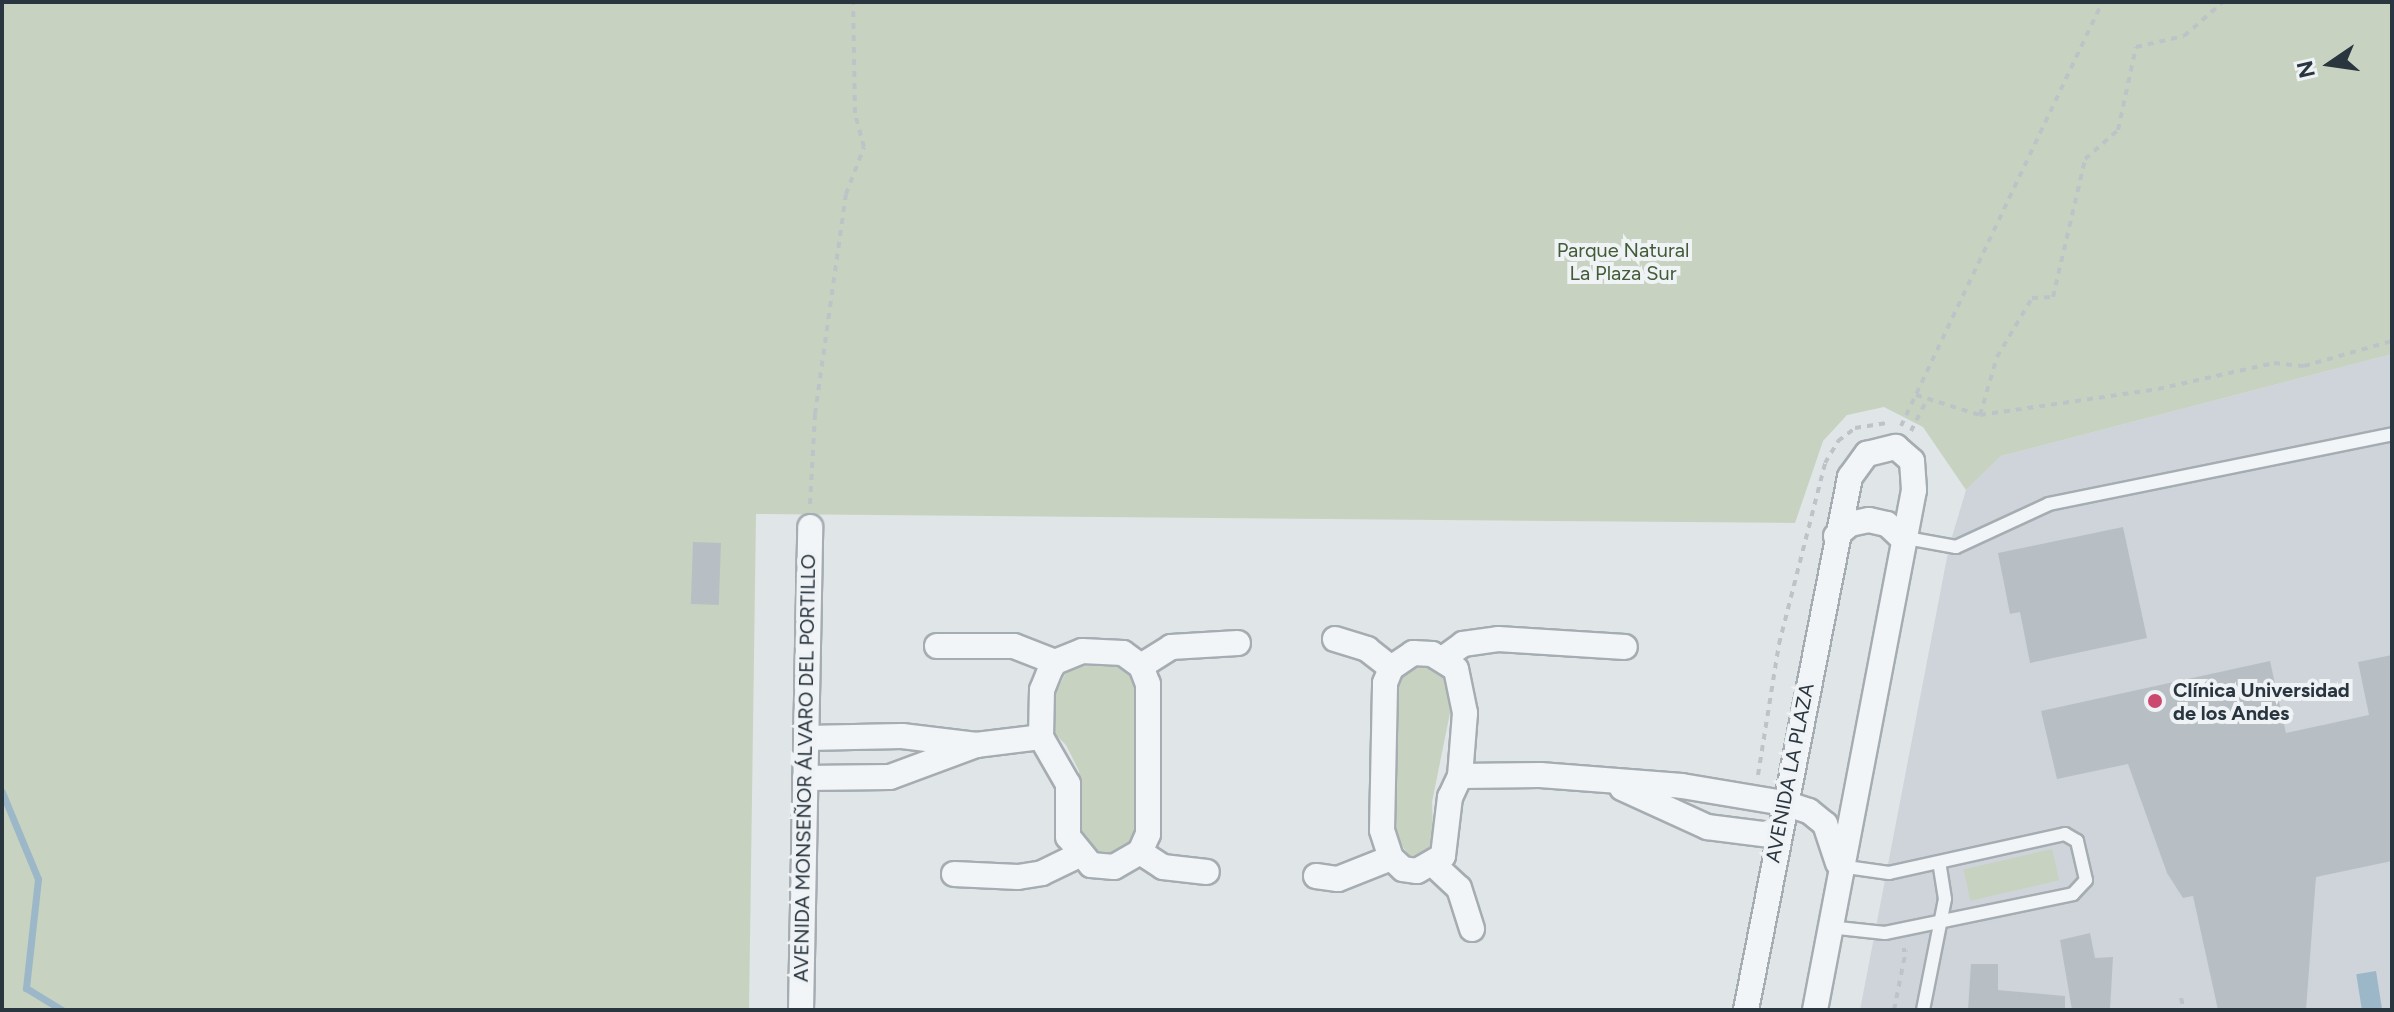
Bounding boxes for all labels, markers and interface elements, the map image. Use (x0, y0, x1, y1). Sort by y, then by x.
north arrow (2290, 24, 2370, 104)
text: N (2291, 58, 2321, 81)
park label: Parque Natural La Plaza Sur (1557, 238, 1689, 285)
street label: AVENIDA MONSEÑOR ÁLVARO DEL PORTILLO (789, 554, 821, 982)
place label: Clínica Universidad de los Andes (2173, 678, 2350, 725)
street label: AVENIDA LA PLAZA (1761, 681, 1819, 865)
marker: Clínica Universidad de los Andes (2144, 690, 2166, 712)

